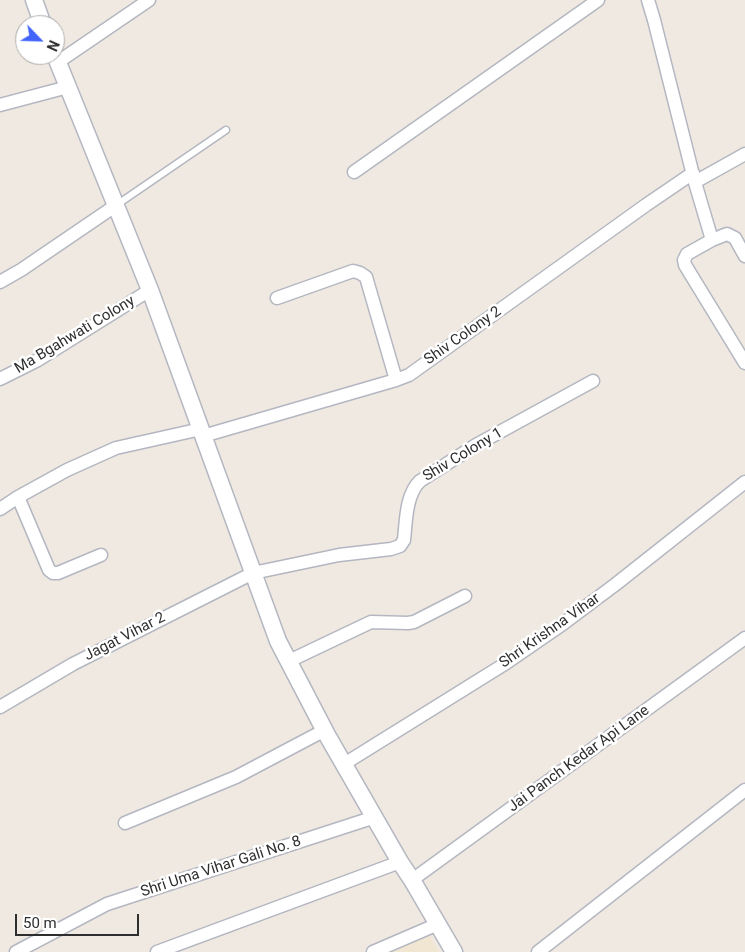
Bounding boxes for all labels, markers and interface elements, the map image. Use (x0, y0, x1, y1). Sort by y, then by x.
north arrow (15, 15, 65, 65)
text: N (43, 38, 62, 53)
street label: Ma Bgahwati Colony (12, 292, 138, 378)
street label: Shiv Colony 2 (421, 303, 505, 369)
street label: Shiv Colony 1 (420, 424, 506, 486)
street label: Shri Krishna Vihar (496, 590, 604, 672)
street label: Jagat Vihar 2 (81, 609, 169, 665)
street label: Jai Panch Kedar Api Lane (505, 702, 653, 816)
street label: Shri Uma Vihar Gali No. 8 (139, 833, 303, 901)
scale bar (18, 904, 141, 936)
text: 50 m (23, 914, 57, 932)

